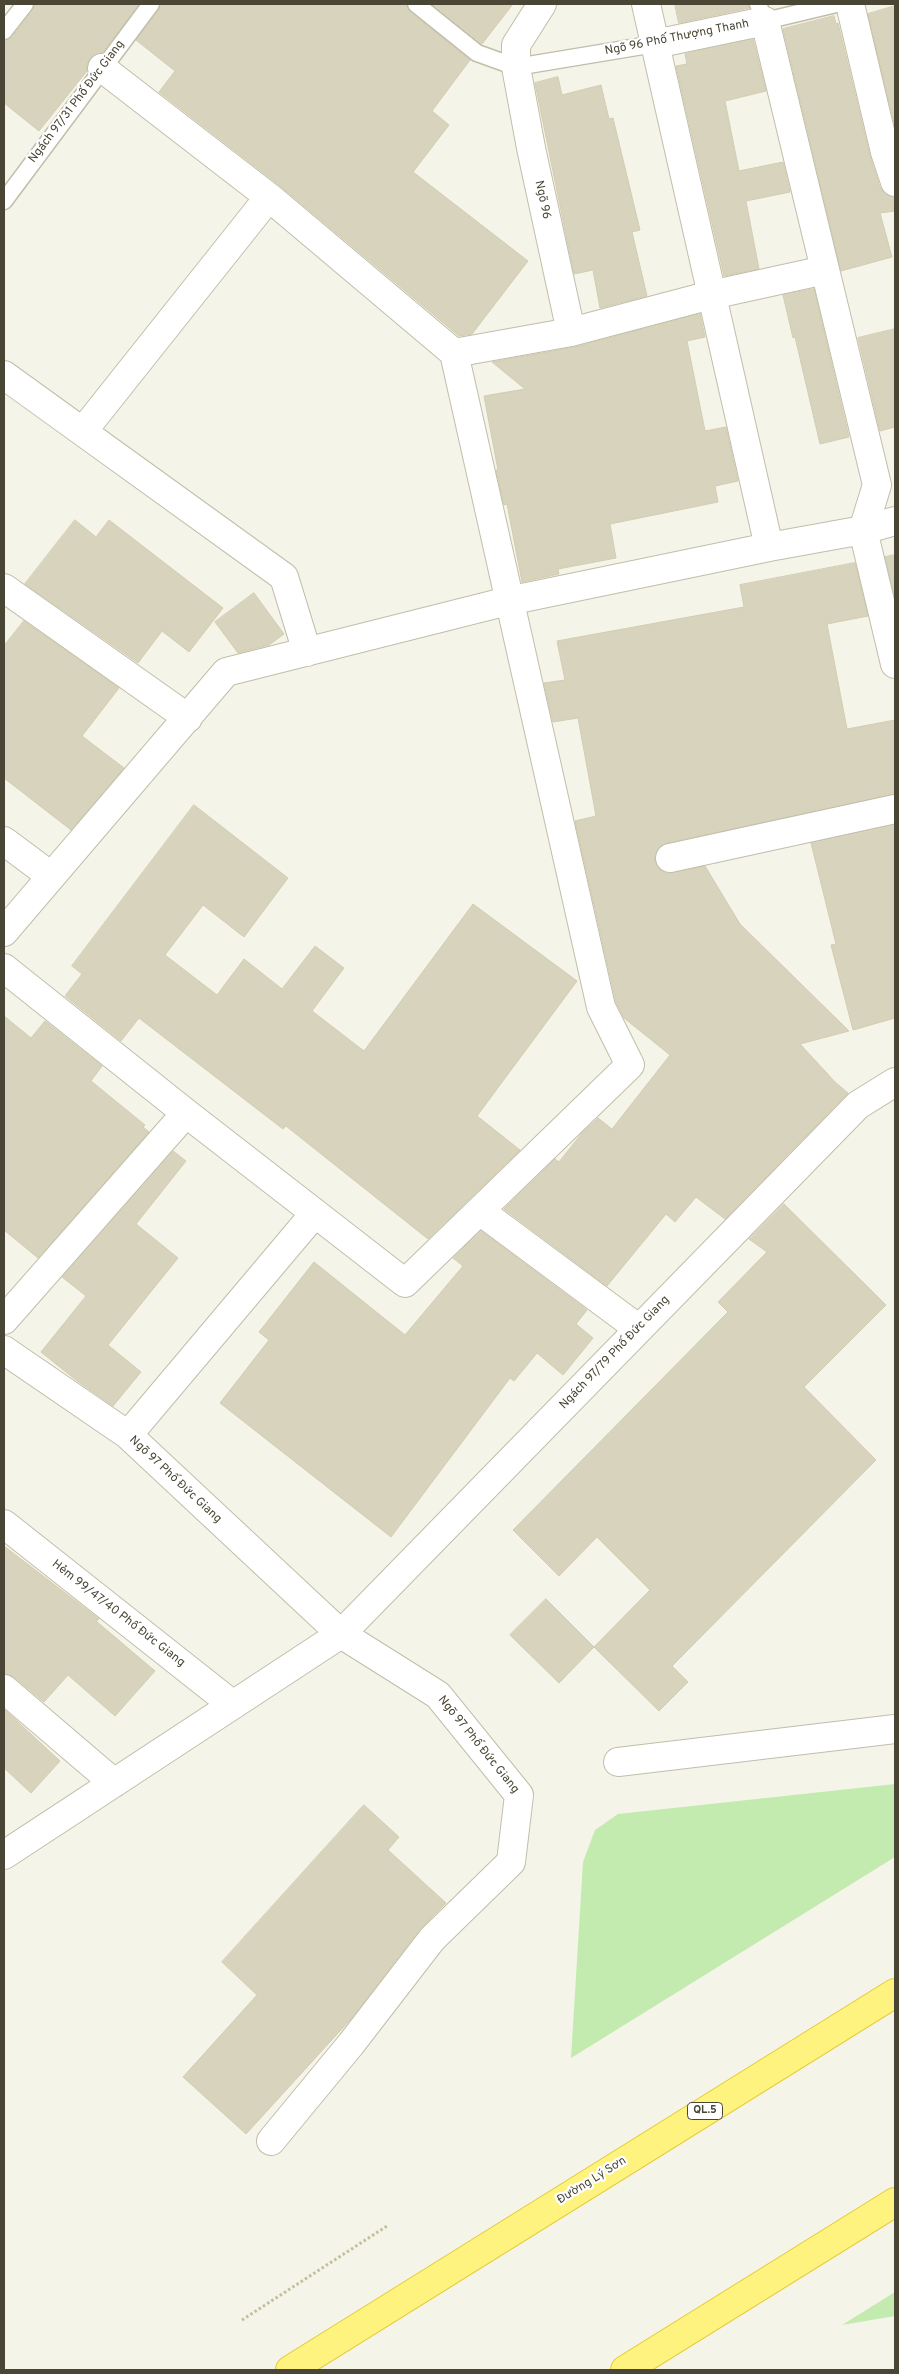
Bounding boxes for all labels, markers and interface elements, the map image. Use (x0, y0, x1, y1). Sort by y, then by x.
street label: Ngõ 96 Phố Thượng Thanh (604, 17, 750, 59)
street label: Ngách 97/31 Phố Đức Giang (26, 38, 128, 166)
street label: Ngõ 96 (531, 179, 553, 221)
street label: Ngách 97/79 Phố Đức Giang (557, 1293, 673, 1413)
street label: Ngõ 97 Phố Đức Giang (126, 1433, 224, 1527)
street label: Hẻm 99/47/40 Phố Đức Giang (49, 1558, 187, 1670)
street label: Ngõ 97 Phố Đức Giang (434, 1693, 522, 1797)
road number: QL.5 (688, 2102, 722, 2120)
street label: Đường Lý Sơn (555, 2154, 629, 2208)

